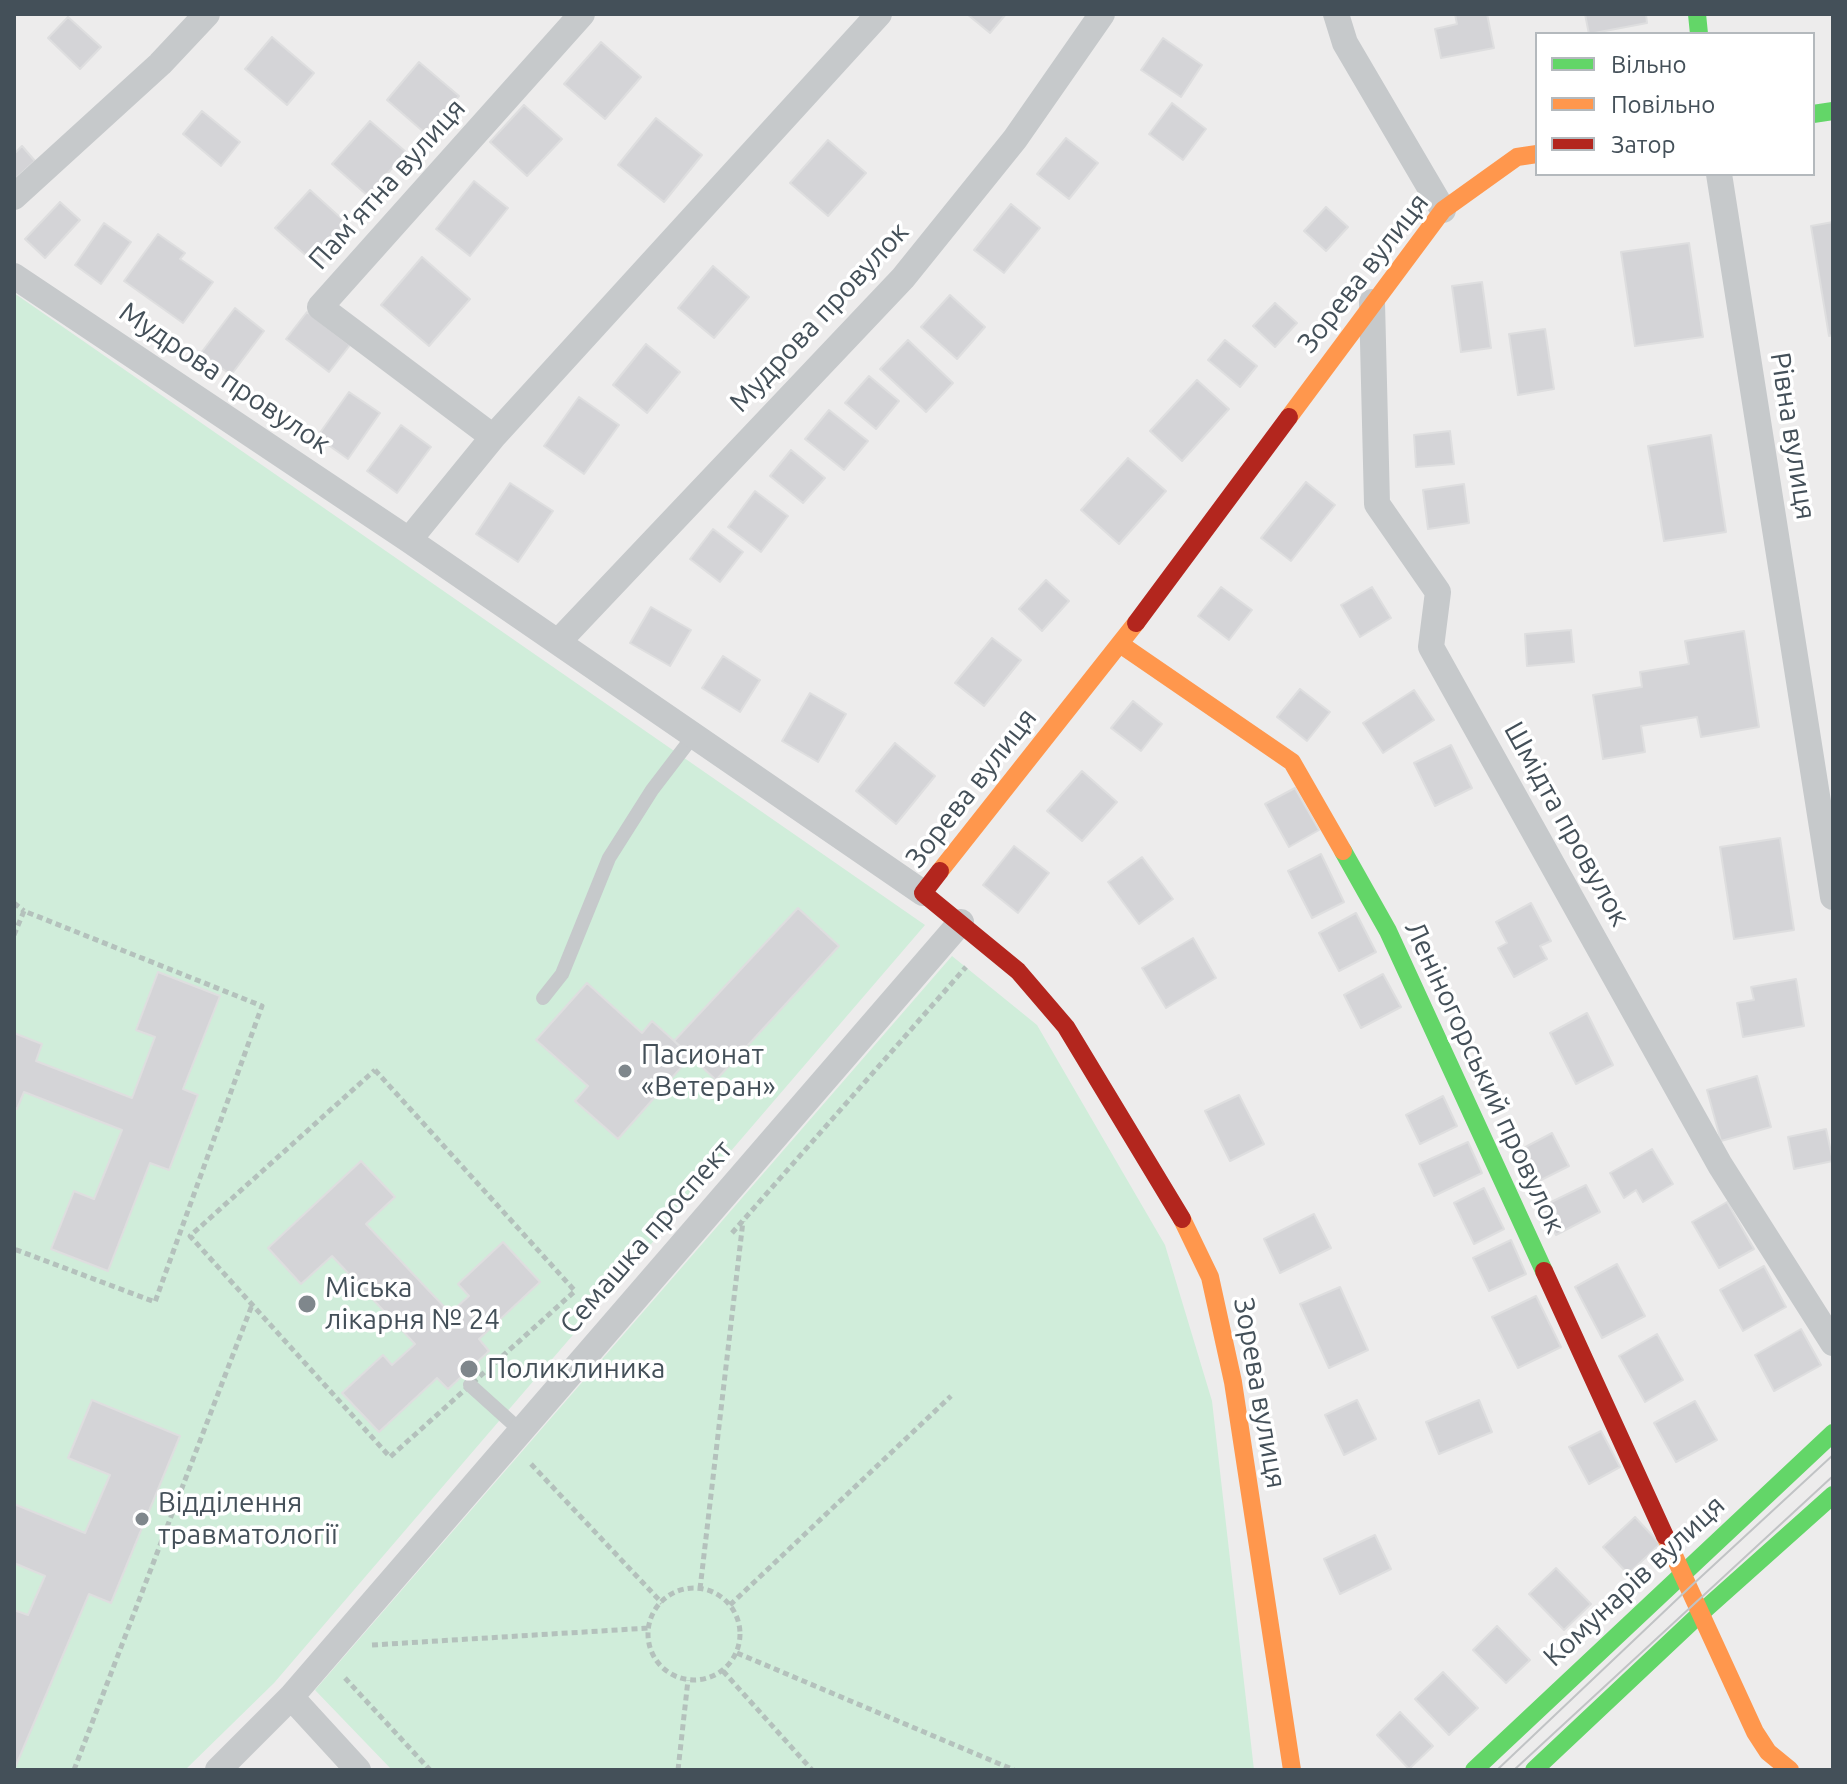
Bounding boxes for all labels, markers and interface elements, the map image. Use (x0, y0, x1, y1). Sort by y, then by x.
legend (1535, 32, 1815, 176)
text: Вільно (1611, 51, 1687, 78)
text: Повільно (1611, 91, 1715, 118)
street label: Пам’ятна вулиця (302, 92, 472, 276)
text: Затор (1611, 131, 1676, 158)
street label: Зорева вулиця (1290, 187, 1436, 359)
street label: Мудрова провулок (722, 215, 916, 419)
street label: Мудрова провулок (113, 295, 337, 461)
street label: Рівна вулиця (1763, 350, 1823, 522)
street label: Зорева вулиця (898, 702, 1044, 874)
street label: Шмідта провулок (1497, 716, 1637, 932)
street label: Леніногорський провулок (1398, 915, 1572, 1239)
place label: Пасионат «Ветеран» (641, 1038, 776, 1104)
marker: Пасионат «Ветеран» (616, 1062, 634, 1080)
street label: Семашка проспект (553, 1133, 739, 1341)
place label: Міська лікарня № 24 (325, 1271, 500, 1337)
marker: Міська лікарня № 24 (296, 1293, 318, 1315)
street label: Зорева вулиця (1227, 1295, 1293, 1491)
place label: Поликлиника (487, 1352, 665, 1386)
marker: Поликлиника (458, 1358, 480, 1380)
place label: Відділення травматології (158, 1486, 338, 1552)
street label: Комунарів вулиця (1536, 1488, 1732, 1674)
marker: Відділення травматології (133, 1510, 151, 1528)

